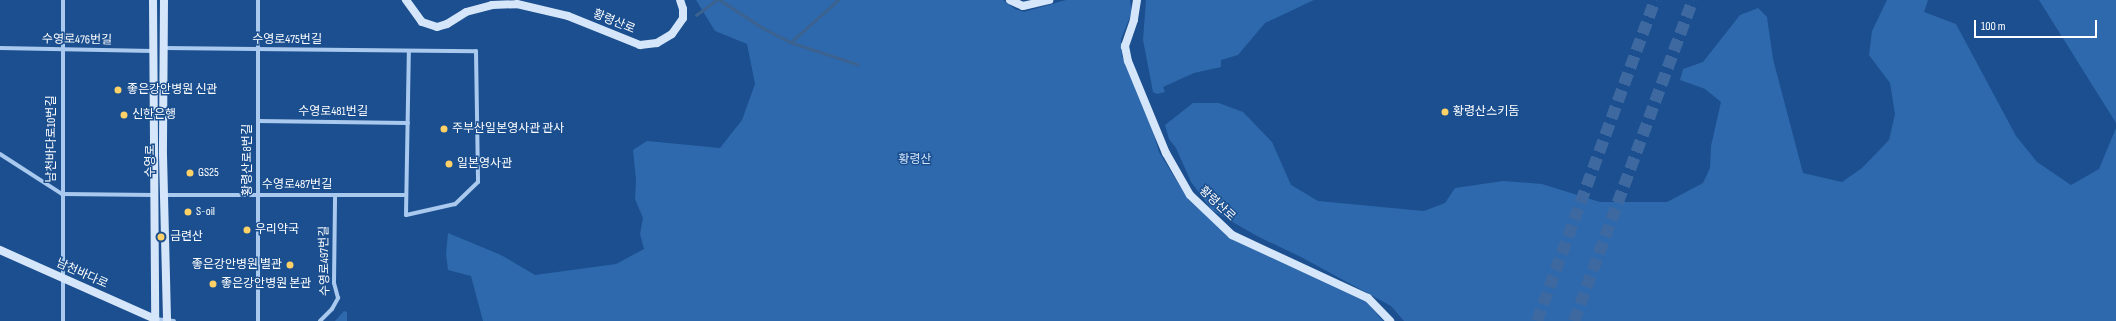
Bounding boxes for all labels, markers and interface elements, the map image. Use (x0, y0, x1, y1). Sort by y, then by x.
street label: 황령산로 (591, 7, 637, 37)
scale bar (1976, 12, 2099, 38)
text: 100 m (1981, 19, 2006, 34)
street label: 수영로476번길 (42, 32, 112, 48)
street label: 수영로475번길 (252, 33, 322, 47)
place label: 좋은강안병원 신관 (127, 83, 217, 97)
marker: 좋은강안병원 신관 (112, 84, 124, 96)
street label: 남천바다로10번길 (45, 96, 59, 182)
street label: 수영로481번길 (298, 105, 368, 119)
place label: 황령산스키돔 (1453, 105, 1519, 119)
marker: 황령산스키돔 (1440, 107, 1450, 117)
place label: 신한은행 (132, 108, 176, 122)
marker: 신한은행 (119, 110, 129, 120)
place label: 주부산일본영사관 관사 (452, 122, 564, 136)
street label: 황령산로8번길 (241, 124, 255, 196)
marker: 주부산일본영사관 관사 (439, 124, 449, 134)
street label: 수영로 (144, 144, 158, 178)
park label: 황령산 (898, 153, 932, 167)
place label: 일본영사관 (457, 157, 512, 171)
marker: 일본영사관 (444, 159, 454, 169)
place label: GS25 (198, 166, 219, 180)
marker: GS25 (185, 168, 195, 178)
street label: 수영로487번길 (262, 178, 332, 192)
street label: 황령산로 (1196, 184, 1238, 224)
place label: S-oil (196, 205, 215, 219)
marker: S-oil (183, 207, 193, 217)
place label: 우리약국 (255, 223, 299, 237)
marker: 우리약국 (242, 225, 252, 235)
street label: 수영로497번길 (317, 226, 333, 296)
place label: 금련산 (170, 230, 203, 244)
marker: 금련산 (155, 231, 167, 243)
street label: 남천바다로 (54, 256, 110, 292)
place label: 좋은강안병원 별관 (192, 258, 282, 272)
marker: 좋은강안병원 별관 (285, 260, 295, 270)
place label: 좋은강안병원 본관 (221, 277, 311, 291)
marker: 좋은강안병원 본관 (208, 279, 218, 289)

